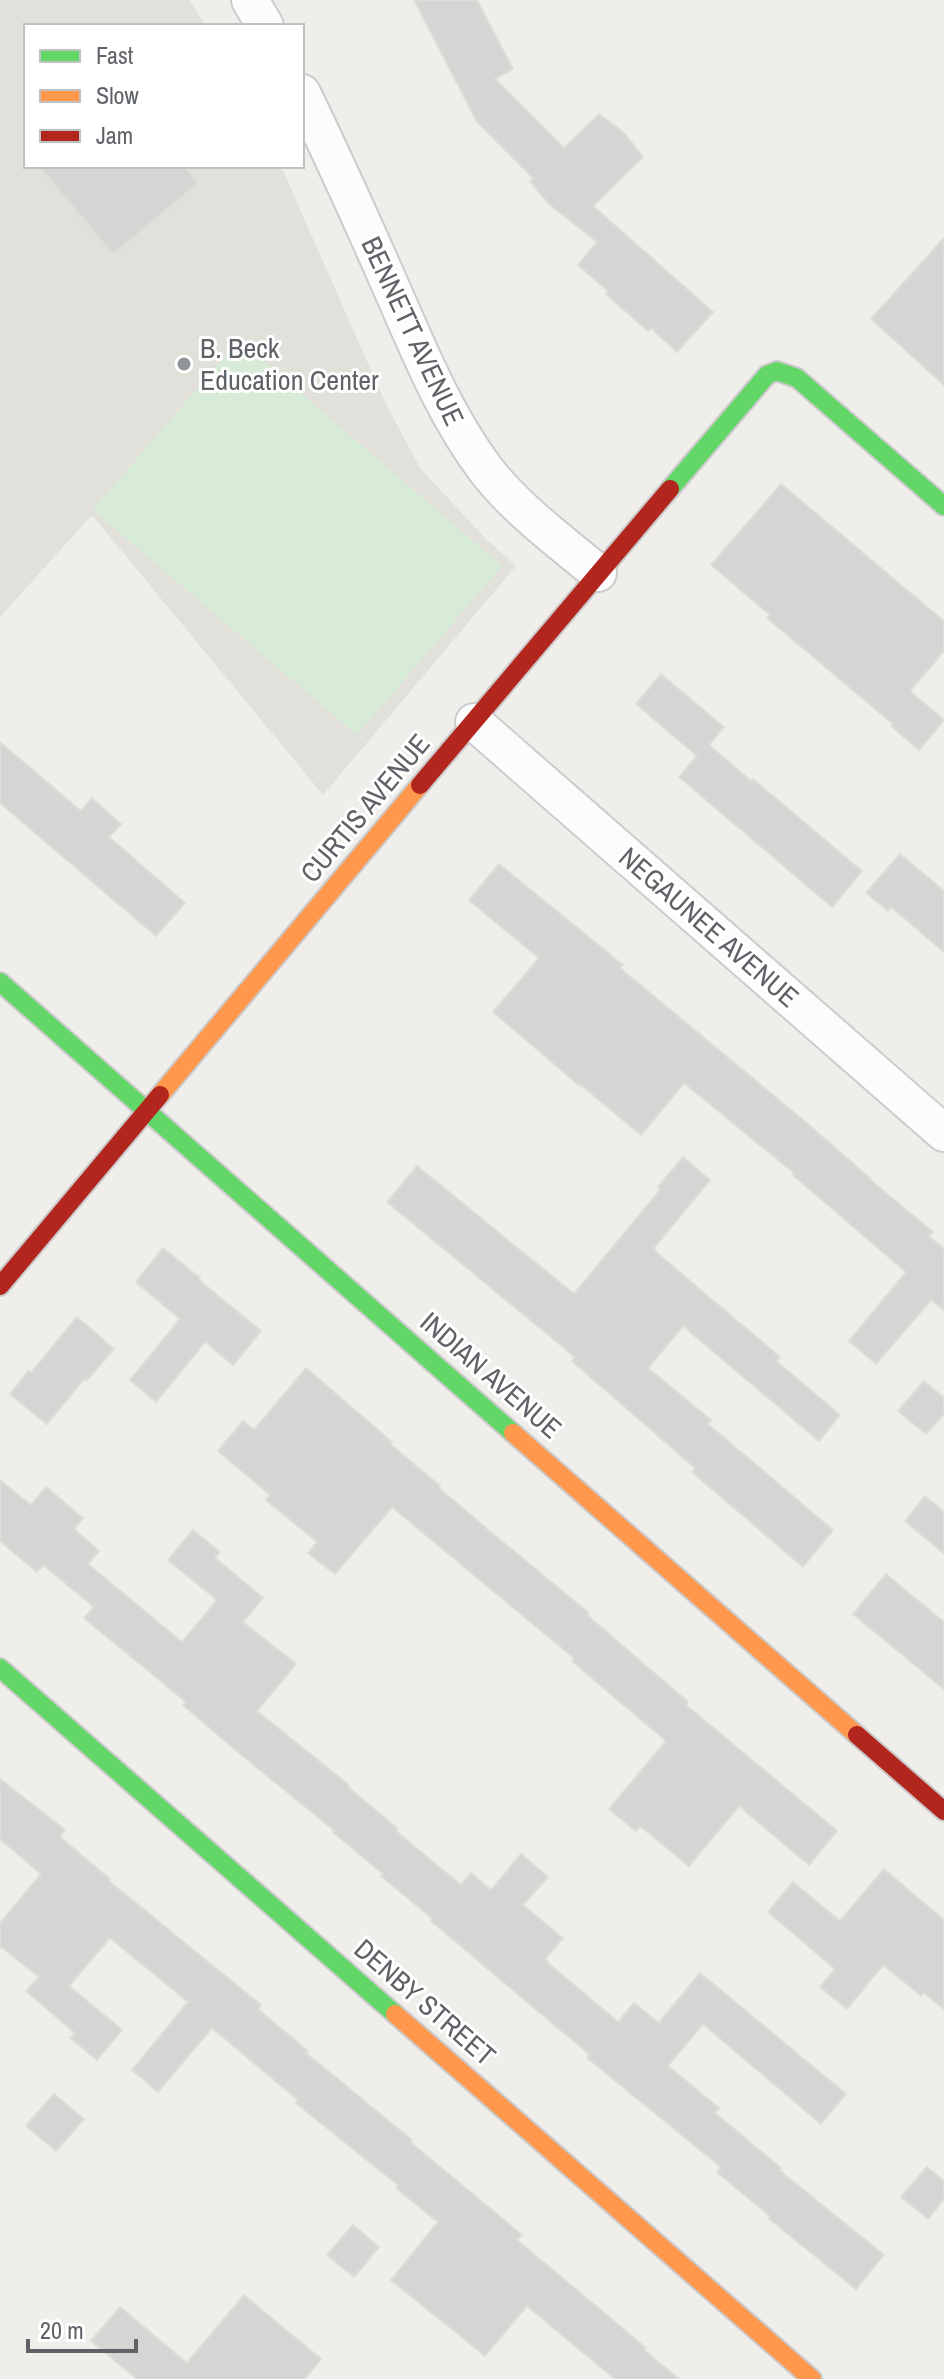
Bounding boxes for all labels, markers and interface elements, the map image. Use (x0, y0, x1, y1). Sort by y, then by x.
legend (24, 24, 304, 168)
text: Fast (96, 39, 134, 71)
text: Slow (96, 79, 139, 111)
text: Jam (96, 119, 133, 151)
street label: BENNETT AVENUE (353, 230, 473, 432)
place label: B. Beck Education Center (200, 329, 379, 399)
marker: B. Beck Education Center (175, 355, 193, 373)
street label: CURTIS AVENUE (292, 726, 438, 890)
street label: NEGAUNEE AVENUE (611, 838, 807, 1016)
street label: INDIAN AVENUE (412, 1303, 570, 1447)
street label: DENBY STREET (346, 1930, 504, 2074)
scale bar (28, 2303, 136, 2353)
text: 20 m (40, 2314, 84, 2346)

